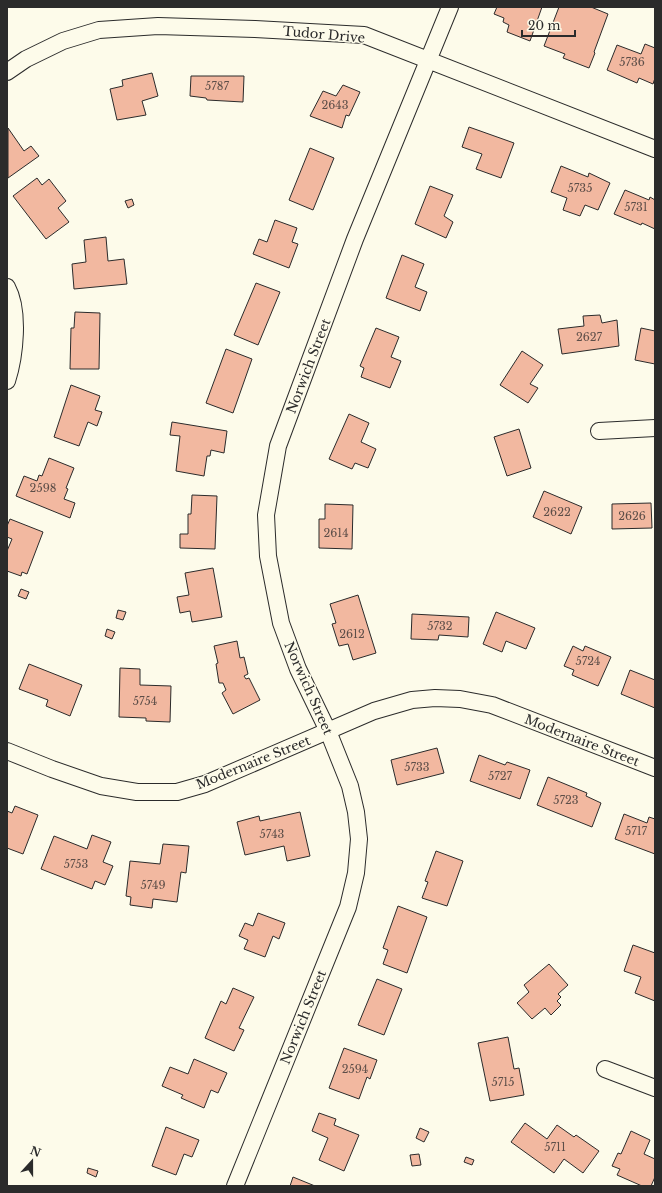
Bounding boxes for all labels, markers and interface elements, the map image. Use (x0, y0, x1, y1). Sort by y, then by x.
scale bar (522, 12, 575, 38)
text: 20 m (528, 18, 560, 33)
street label: Tudor Drive (282, 22, 366, 47)
house number: 5736 (619, 55, 645, 69)
house number: 5787 (205, 79, 229, 93)
house number: 2643 (321, 98, 349, 112)
house number: 5735 (568, 181, 592, 195)
house number: 5731 (624, 200, 648, 214)
street label: Norwich Street (283, 316, 334, 416)
house number: 2627 (576, 330, 603, 344)
house number: 2598 (30, 481, 56, 495)
house number: 2622 (543, 505, 571, 519)
house number: 2626 (618, 509, 646, 523)
house number: 2614 (323, 526, 349, 540)
house number: 5732 (427, 619, 453, 633)
house number: 2612 (339, 627, 365, 641)
street label: Norwich Street (280, 639, 337, 738)
house number: 5724 (576, 654, 600, 668)
house number: 5754 (133, 694, 157, 708)
street label: Modernaire Street (522, 711, 642, 770)
street label: Modernaire Street (194, 732, 313, 793)
house number: 5733 (404, 760, 430, 774)
house number: 5727 (488, 769, 513, 783)
house number: 5723 (553, 793, 579, 807)
house number: 5717 (625, 824, 648, 838)
house number: 5743 (260, 827, 285, 841)
house number: 5753 (64, 857, 89, 871)
house number: 5749 (140, 878, 166, 892)
street label: Norwich Street (277, 967, 330, 1067)
house number: 2594 (342, 1062, 368, 1076)
house number: 5715 (492, 1075, 514, 1089)
house number: 5711 (544, 1140, 566, 1154)
north arrow (12, 1141, 52, 1181)
text: N (28, 1143, 44, 1160)

